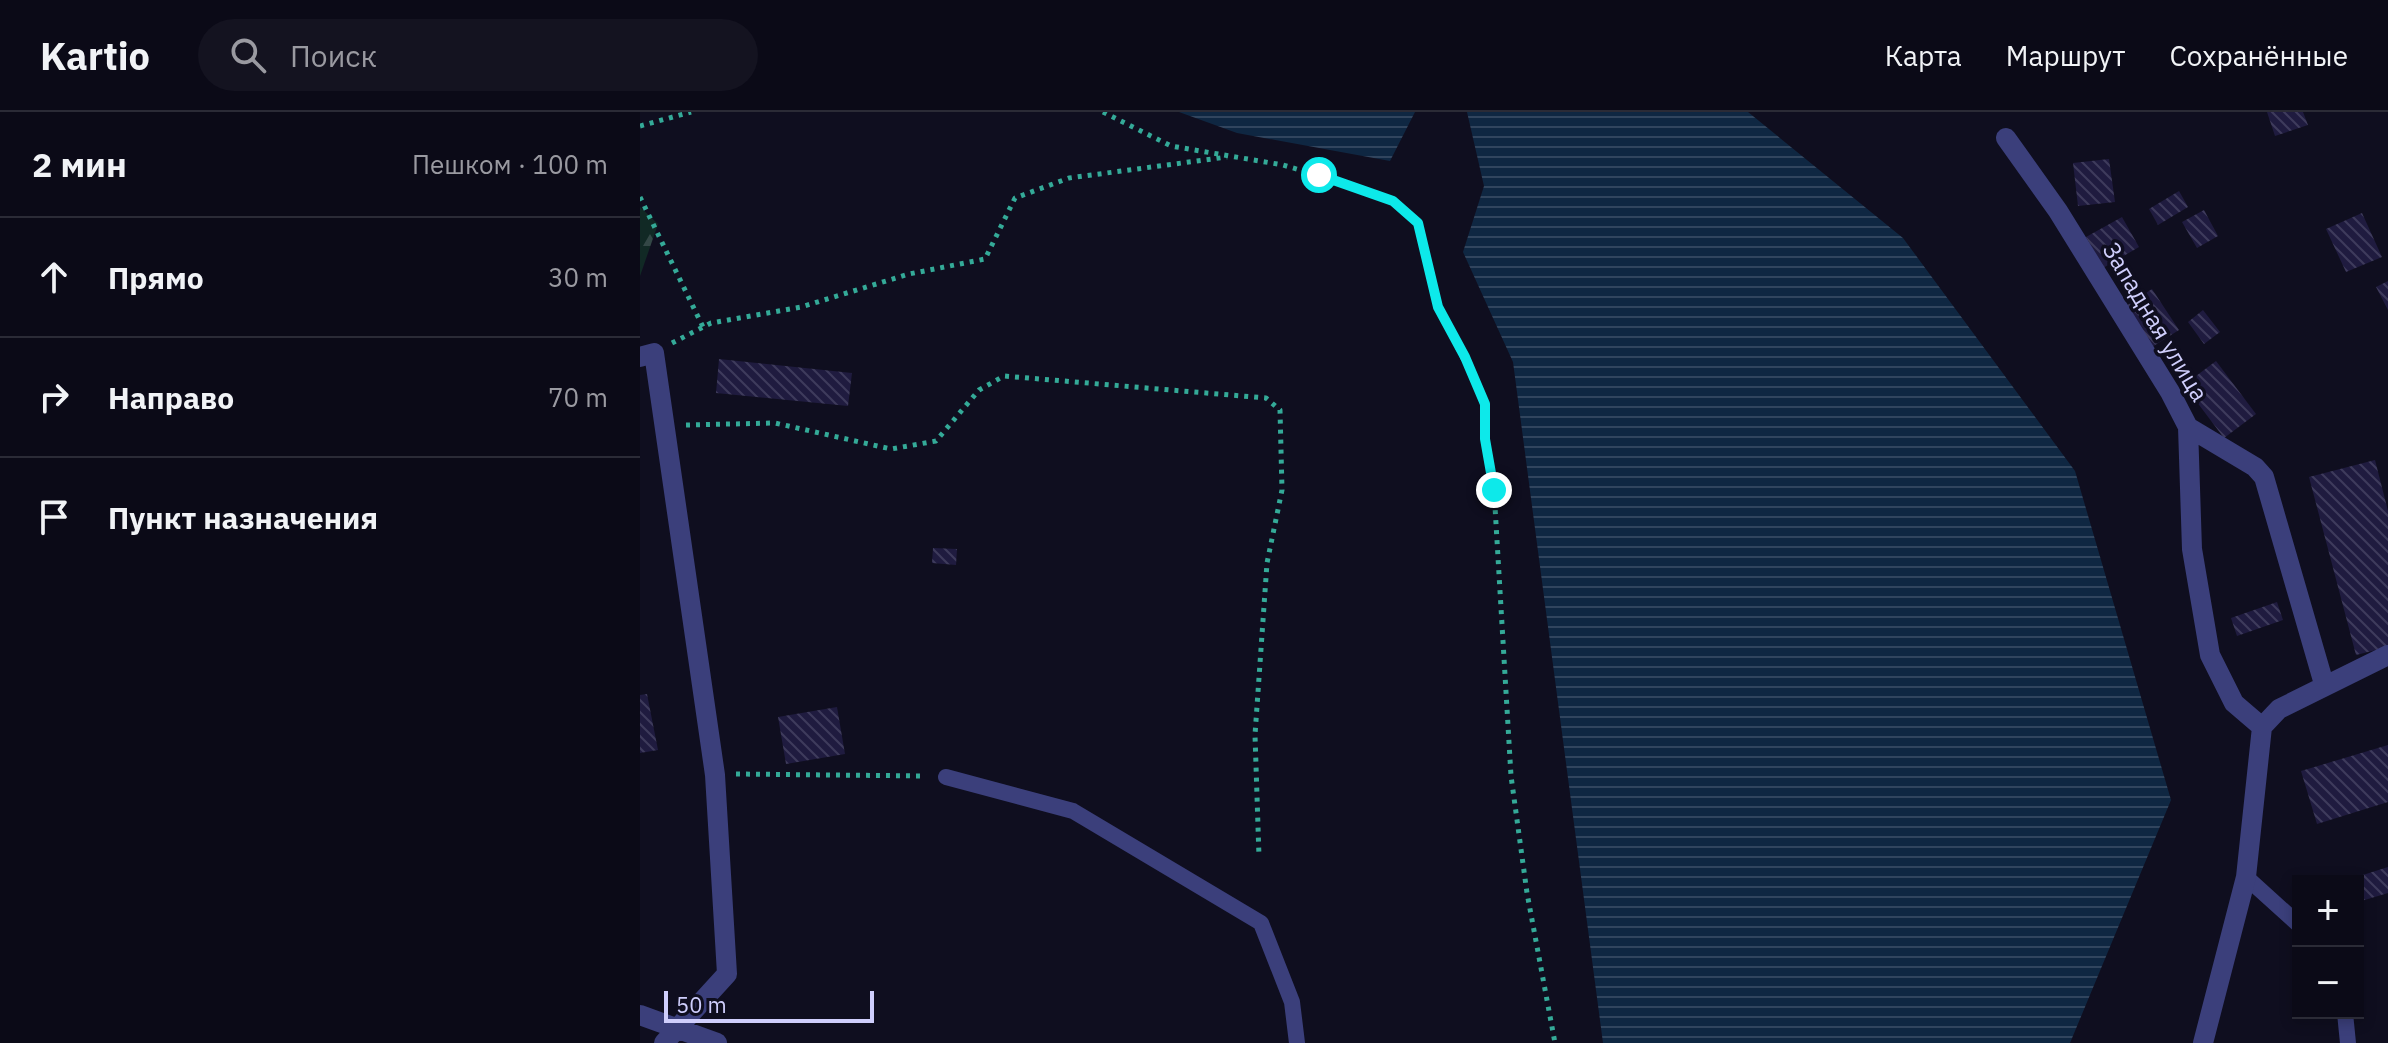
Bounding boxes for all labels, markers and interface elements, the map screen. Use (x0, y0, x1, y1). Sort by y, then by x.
search box (198, 19, 758, 91)
text: Kartio (40, 31, 150, 80)
icon: search (226, 33, 270, 77)
text: Поиск (290, 36, 377, 75)
text: Карта (1885, 37, 1962, 74)
text: Маршрут (2006, 37, 2125, 74)
text: Сохранённые (2169, 37, 2348, 74)
text: 2 мин (32, 142, 127, 186)
text: Пешком · 100 m (412, 147, 608, 181)
route start (1301, 157, 1337, 193)
street label: Западная улица (2096, 236, 2216, 407)
icon: ahead (32, 255, 76, 299)
text: Прямо (108, 258, 204, 297)
text: 30 m (548, 260, 608, 294)
icon: right (32, 375, 76, 419)
text: Направо (108, 378, 234, 417)
text: 70 m (548, 380, 608, 414)
route end (1476, 472, 1512, 508)
icon: arrive (32, 495, 76, 539)
text: Пункт назначения (108, 498, 378, 537)
map controls (2292, 875, 2364, 1019)
button: + (2292, 875, 2364, 947)
button: − (2292, 947, 2364, 1019)
scale bar (664, 987, 874, 1023)
text: 50 m (676, 990, 727, 1019)

